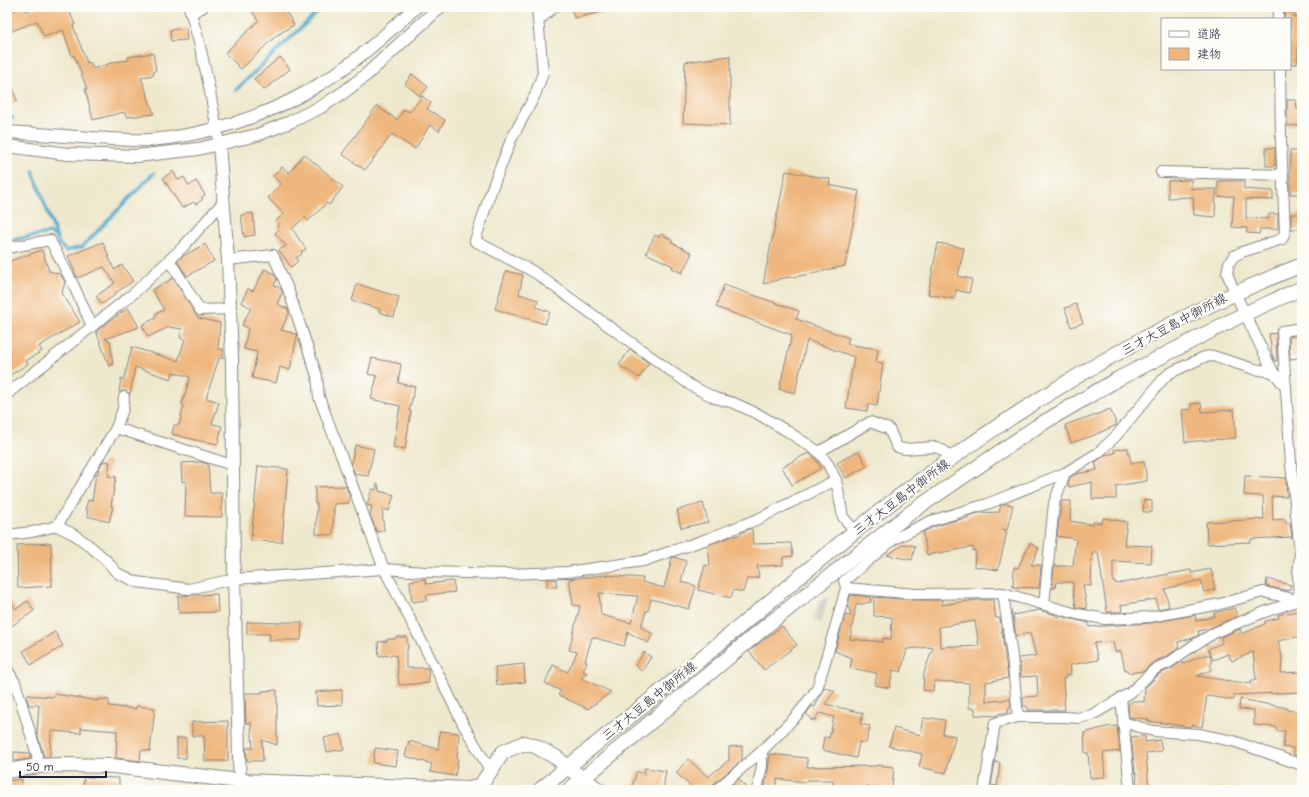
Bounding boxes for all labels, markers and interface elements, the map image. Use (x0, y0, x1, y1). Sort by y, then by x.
legend (1161, 18, 1291, 70)
text: 道路 (1197, 27, 1221, 41)
text: 建物 (1197, 47, 1221, 61)
street label: 三才大豆島中御所線 (1119, 289, 1230, 358)
street label: 三才大豆島中御所線 (850, 455, 953, 538)
street label: 三才大豆島中御所線 (599, 658, 700, 744)
scale bar (20, 753, 106, 779)
text: 50 m (26, 760, 54, 774)

